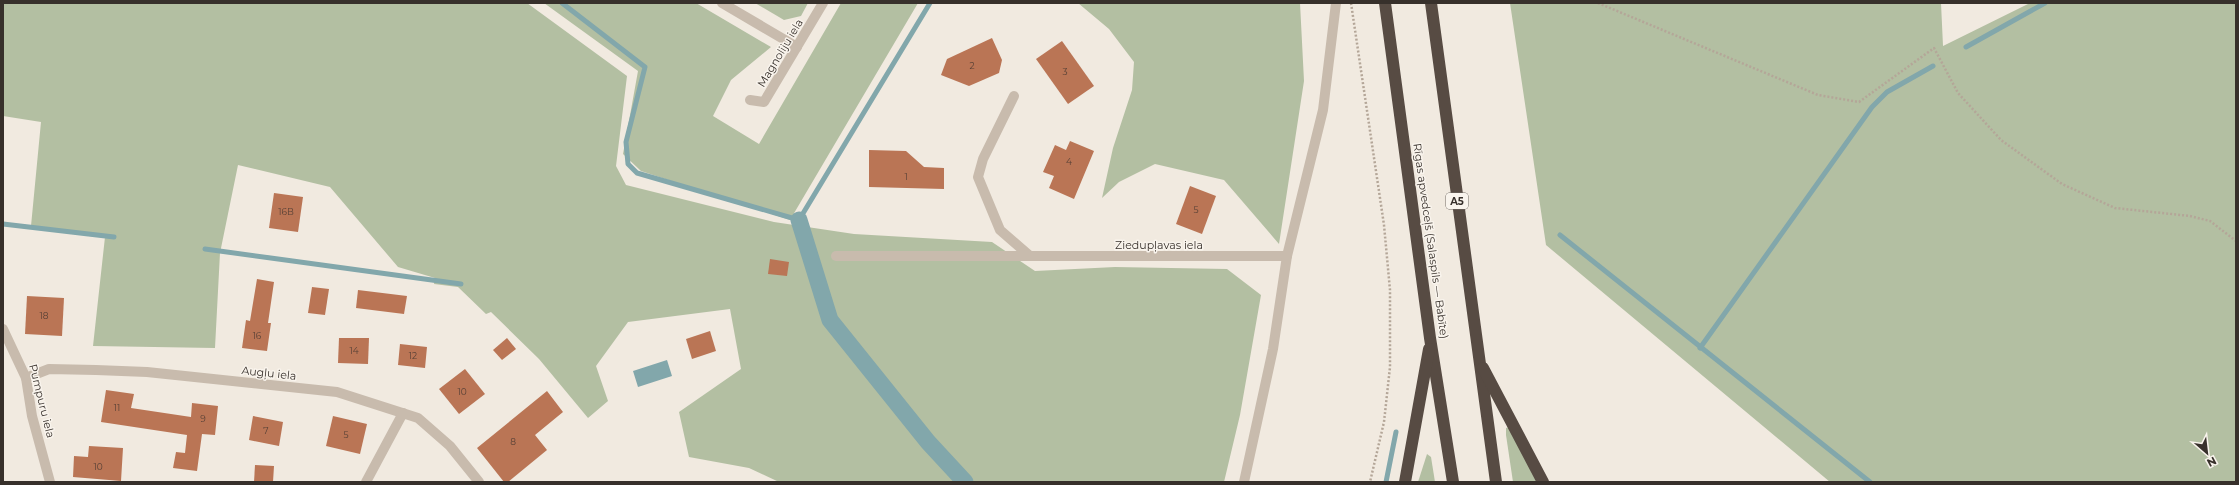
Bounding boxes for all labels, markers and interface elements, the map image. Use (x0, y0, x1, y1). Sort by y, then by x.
street label: Magnoliju iela (754, 16, 806, 90)
house number: 2 (969, 60, 975, 71)
house number: 3 (1062, 66, 1068, 77)
street label: Rīgas apvedceļš (Salaspils — Babīte) (1410, 142, 1452, 340)
house number: 4 (1066, 156, 1072, 167)
house number: 1 (904, 171, 908, 182)
road number: A5 (1446, 193, 1468, 209)
house number: 5 (1193, 204, 1199, 215)
house number: 16B (278, 206, 294, 217)
street label: Ziedupļavas iela (1115, 238, 1203, 252)
house number: 18 (40, 310, 49, 321)
house number: 16 (253, 330, 262, 341)
house number: 14 (349, 345, 359, 356)
house number: 12 (409, 350, 417, 361)
street label: Pumpuru iela (26, 363, 58, 439)
street label: Augļu iela (241, 363, 297, 383)
house number: 10 (457, 386, 467, 397)
house number: 11 (114, 402, 120, 413)
house number: 9 (200, 413, 206, 424)
house number: 7 (263, 425, 269, 436)
house number: 5 (343, 429, 349, 440)
north arrow (2187, 433, 2227, 473)
house number: 8 (510, 436, 516, 447)
text: N (2204, 454, 2219, 470)
house number: 10 (93, 461, 103, 472)

